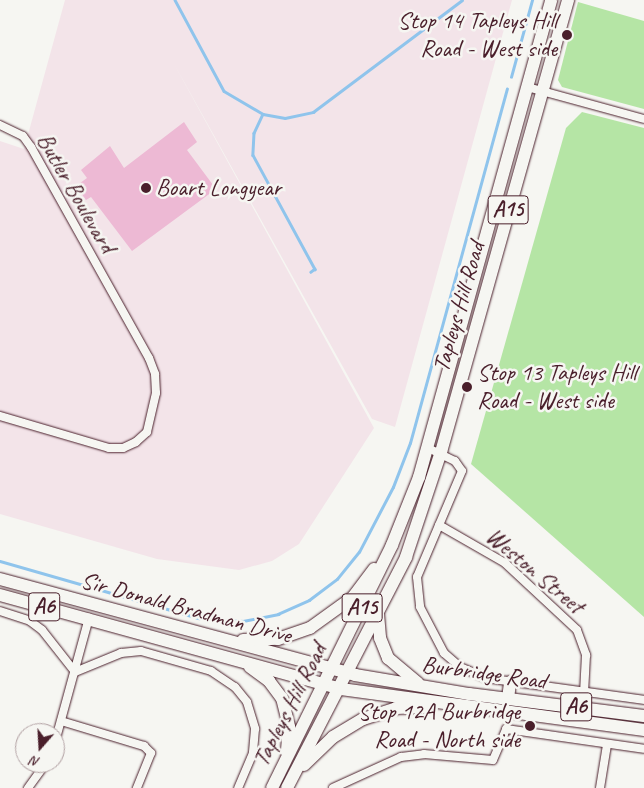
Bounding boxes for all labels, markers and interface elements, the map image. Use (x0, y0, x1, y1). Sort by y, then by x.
place label: Stop 14 Tapleys Hill Road - West side (397, 7, 557, 63)
marker: Stop 14 Tapleys Hill Road - West side (561, 29, 573, 41)
street label: Butler Boulevard (30, 128, 122, 258)
place label: Boart Longyear (156, 174, 281, 202)
marker: Boart Longyear (140, 182, 152, 194)
road number: A15 (487, 190, 529, 230)
street label: Tapleys Hill Road (427, 238, 491, 376)
place label: Stop 13 Tapleys Hill Road - West side (477, 359, 637, 415)
marker: Stop 13 Tapleys Hill Road - West side (461, 381, 473, 393)
street label: Weston Street (480, 522, 590, 620)
street label: Sir Donald Bradman Drive (77, 566, 295, 650)
road number: A6 (28, 588, 60, 626)
road number: A15 (341, 588, 383, 628)
street label: Tapleys Hill Road (247, 638, 333, 772)
street label: Burbridge Road (420, 650, 548, 696)
road number: A6 (560, 688, 592, 726)
place label: Stop 12A Burbridge Road - North side (358, 698, 520, 754)
marker: Stop 12A Burbridge Road - North side (524, 720, 536, 732)
north arrow (15, 723, 65, 773)
text: N (28, 752, 42, 771)

